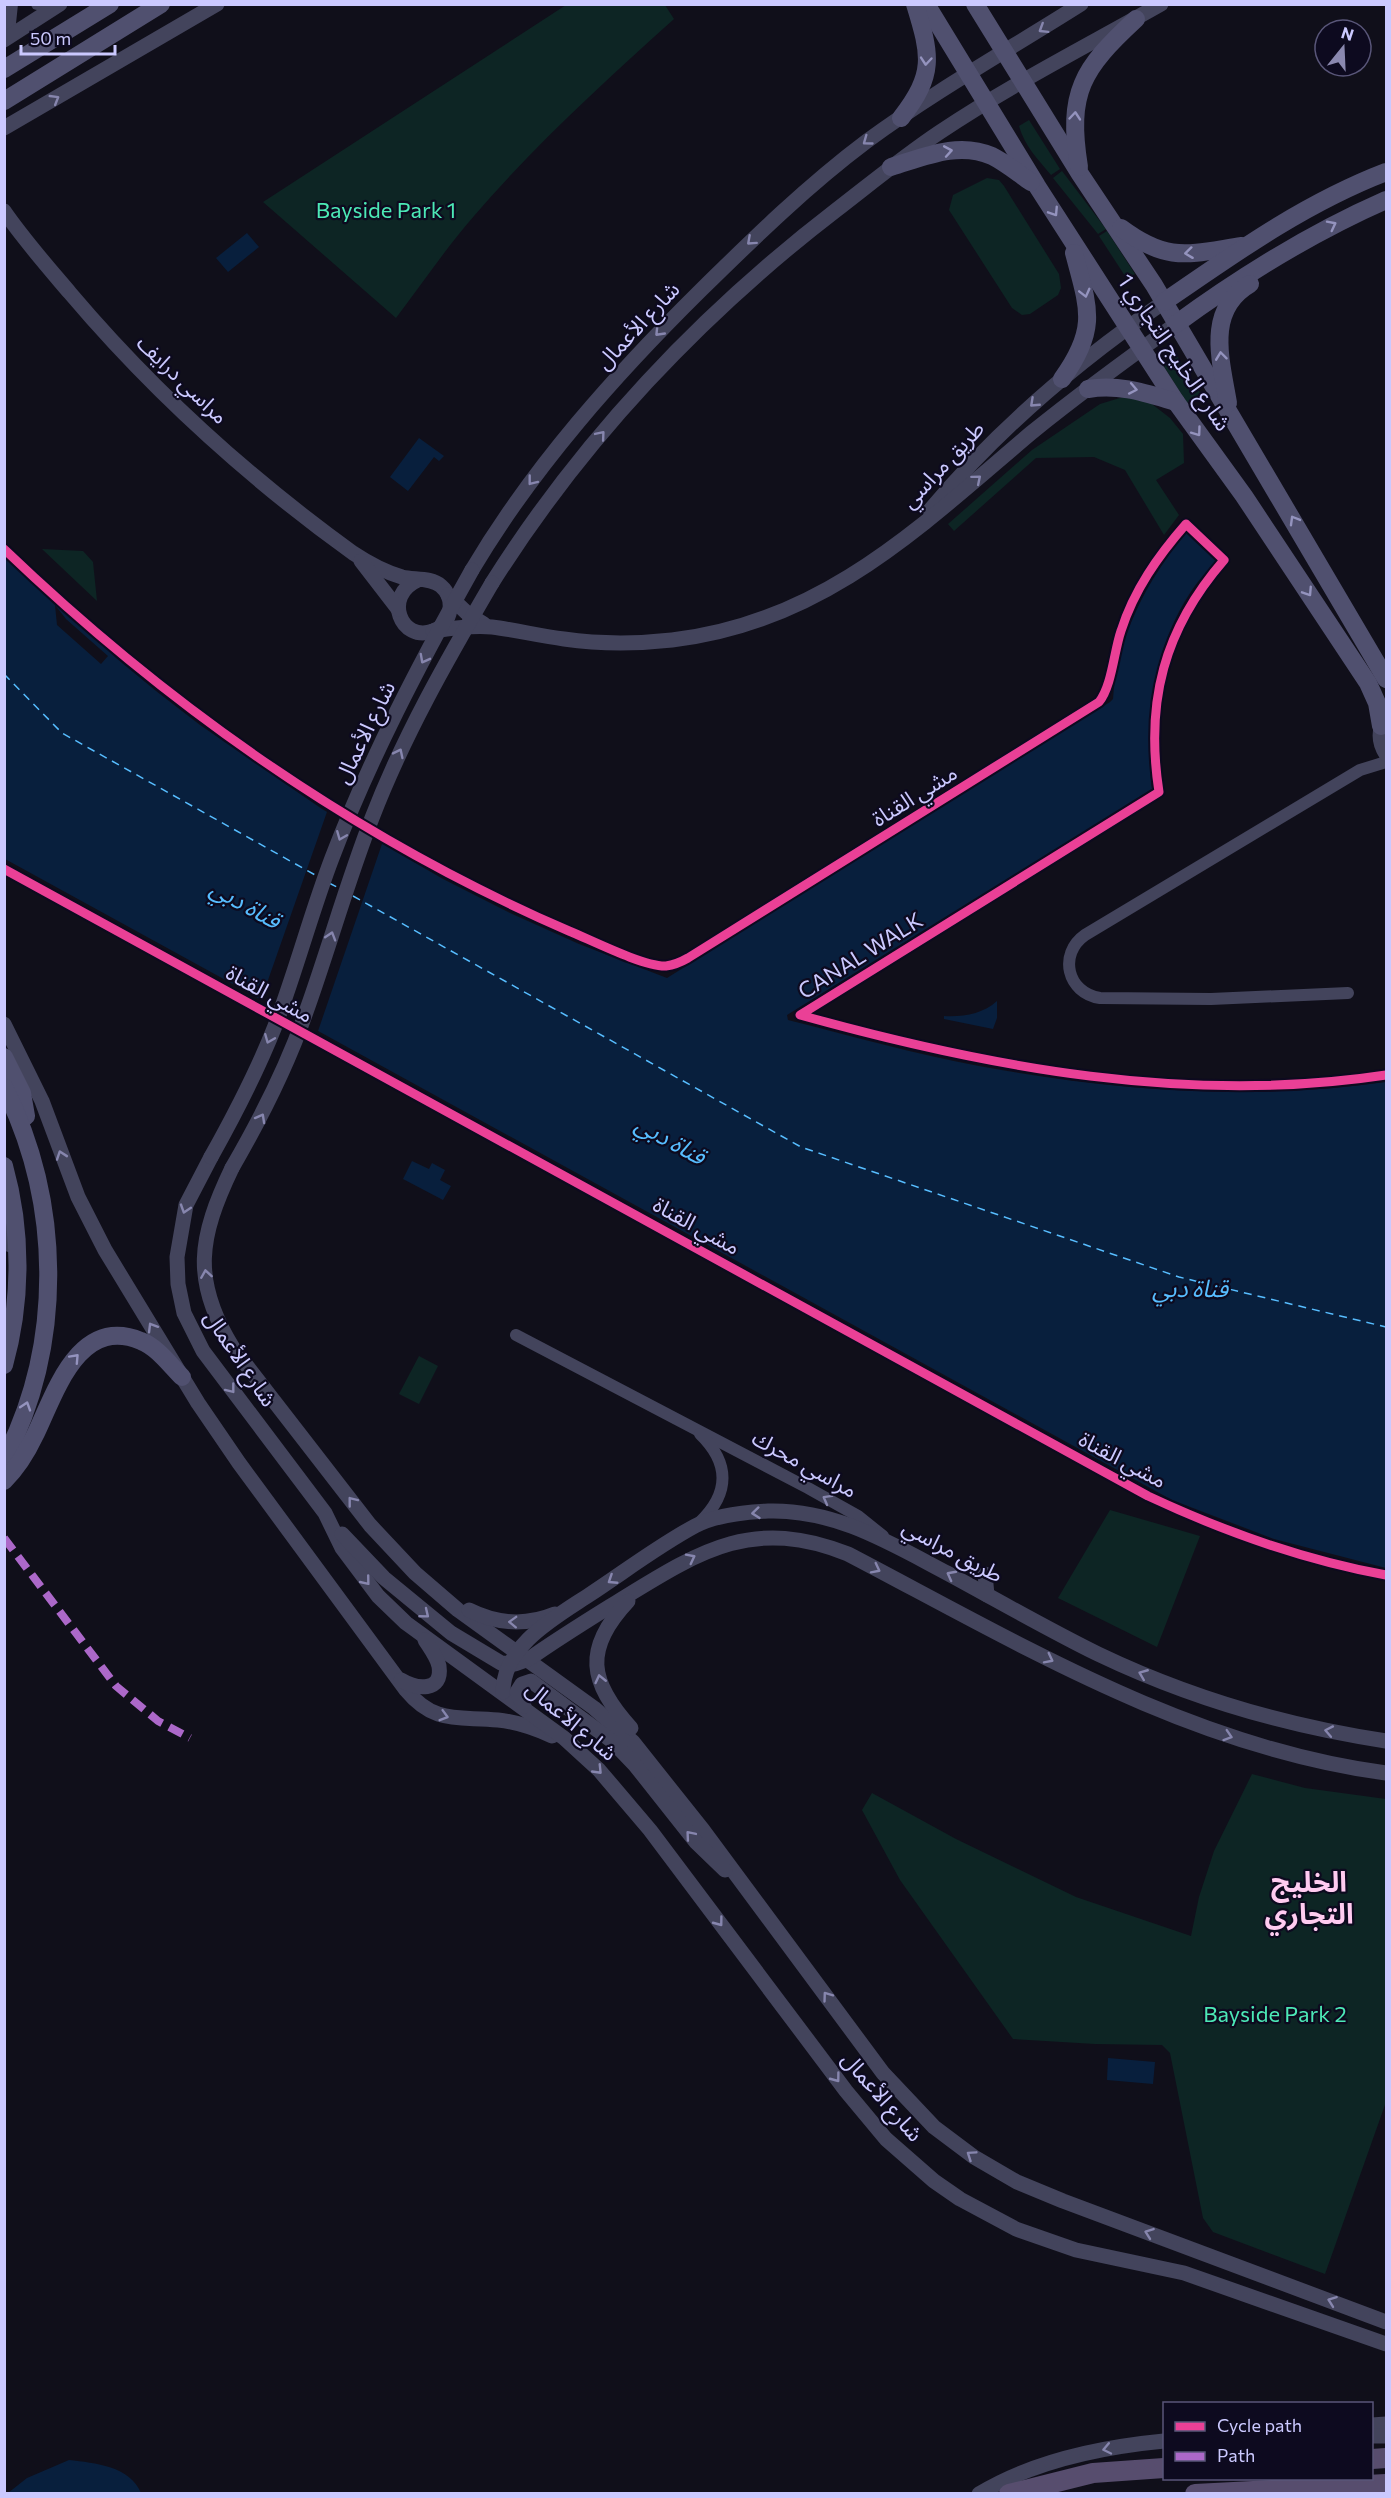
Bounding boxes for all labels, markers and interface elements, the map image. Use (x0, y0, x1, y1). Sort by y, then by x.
scale bar (21, 18, 116, 56)
north arrow (1313, 18, 1373, 78)
one-way arrow (1038, 21, 1049, 32)
text: N (1339, 22, 1356, 44)
text: 50 m (30, 27, 71, 49)
one-way arrow (920, 57, 933, 66)
one-way arrow (49, 94, 59, 106)
one-way arrow (1068, 112, 1081, 121)
one-way arrow (863, 134, 874, 145)
one-way arrow (942, 145, 952, 158)
park label: Bayside Park 1 (316, 196, 456, 223)
one-way arrow (1046, 205, 1057, 216)
one-way arrow (1325, 221, 1336, 232)
one-way arrow (747, 234, 758, 245)
one-way arrow (1184, 247, 1193, 259)
street label: شارع الخليج التجاري 1 (1109, 268, 1237, 438)
street label: شارع الأعمال (589, 275, 688, 377)
one-way arrow (1077, 288, 1090, 298)
one-way arrow (655, 325, 666, 336)
street label: مراسي درايف (129, 329, 234, 432)
one-way arrow (1215, 351, 1227, 360)
one-way arrow (1127, 382, 1137, 395)
one-way arrow (1030, 396, 1041, 407)
street label: طريق مراسي (895, 415, 992, 516)
one-way arrow (1190, 425, 1201, 436)
one-way arrow (594, 431, 605, 442)
one-way arrow (529, 474, 540, 485)
one-way arrow (970, 476, 981, 487)
one-way arrow (1290, 516, 1301, 526)
one-way arrow (1300, 586, 1312, 596)
one-way arrow (420, 653, 431, 663)
street label: شارع الأعمال (328, 676, 404, 789)
one-way arrow (391, 749, 403, 760)
street label: مشي القناة (866, 758, 964, 835)
one-way arrow (336, 829, 348, 840)
water label: قناة دبي (203, 872, 288, 940)
street label: CANAL WALK (793, 906, 928, 1004)
one-way arrow (324, 931, 336, 942)
street label: مشي القناة (220, 958, 318, 1032)
one-way arrow (264, 1033, 276, 1044)
water label: قناة دبي (628, 1108, 713, 1176)
one-way arrow (254, 1113, 265, 1124)
one-way arrow (56, 1150, 69, 1161)
street label: مشي القناة (647, 1190, 745, 1264)
one-way arrow (180, 1203, 193, 1214)
one-way arrow (200, 1269, 212, 1278)
water label: قناة دبي (1152, 1273, 1230, 1307)
street label: شارع الأعمال (196, 1305, 283, 1414)
one-way arrow (147, 1323, 159, 1333)
one-way arrow (68, 1355, 79, 1365)
one-way arrow (224, 1382, 235, 1393)
one-way arrow (19, 1401, 32, 1411)
street label: مراسي محرك (746, 1423, 862, 1506)
street label: مشي القناة (1073, 1425, 1171, 1497)
one-way arrow (823, 1495, 833, 1506)
one-way arrow (348, 1497, 359, 1508)
one-way arrow (751, 1506, 760, 1519)
street label: طريق مراسي (896, 1512, 1008, 1591)
one-way arrow (684, 1554, 695, 1566)
one-way arrow (870, 1562, 880, 1573)
one-way arrow (946, 1571, 957, 1582)
one-way arrow (608, 1573, 619, 1584)
one-way arrow (358, 1574, 369, 1585)
one-way arrow (419, 1606, 430, 1617)
one-way arrow (509, 1615, 518, 1628)
one-way arrow (1043, 1652, 1053, 1663)
one-way arrow (1138, 1669, 1149, 1681)
street label: شارع الأعمال (518, 1674, 623, 1769)
one-way arrow (594, 1674, 607, 1684)
one-way arrow (438, 1709, 449, 1721)
one-way arrow (1324, 1725, 1334, 1738)
one-way arrow (1222, 1729, 1233, 1741)
one-way arrow (591, 1763, 602, 1773)
one-way arrow (686, 1831, 697, 1842)
district label: الخليج التجاري (1264, 1864, 1354, 1936)
one-way arrow (712, 1916, 723, 1927)
one-way arrow (823, 1991, 834, 2002)
park label: Bayside Park 2 (1203, 2000, 1347, 2027)
street label: شارع الأعمال (834, 2045, 929, 2149)
one-way arrow (829, 2072, 840, 2083)
one-way arrow (967, 2151, 978, 2162)
one-way arrow (1144, 2228, 1155, 2241)
one-way arrow (1327, 2296, 1338, 2309)
legend (1163, 2402, 1373, 2480)
text: Cycle path (1217, 2414, 1302, 2436)
one-way arrow (1102, 2442, 1112, 2455)
text: Path (1217, 2444, 1255, 2466)

